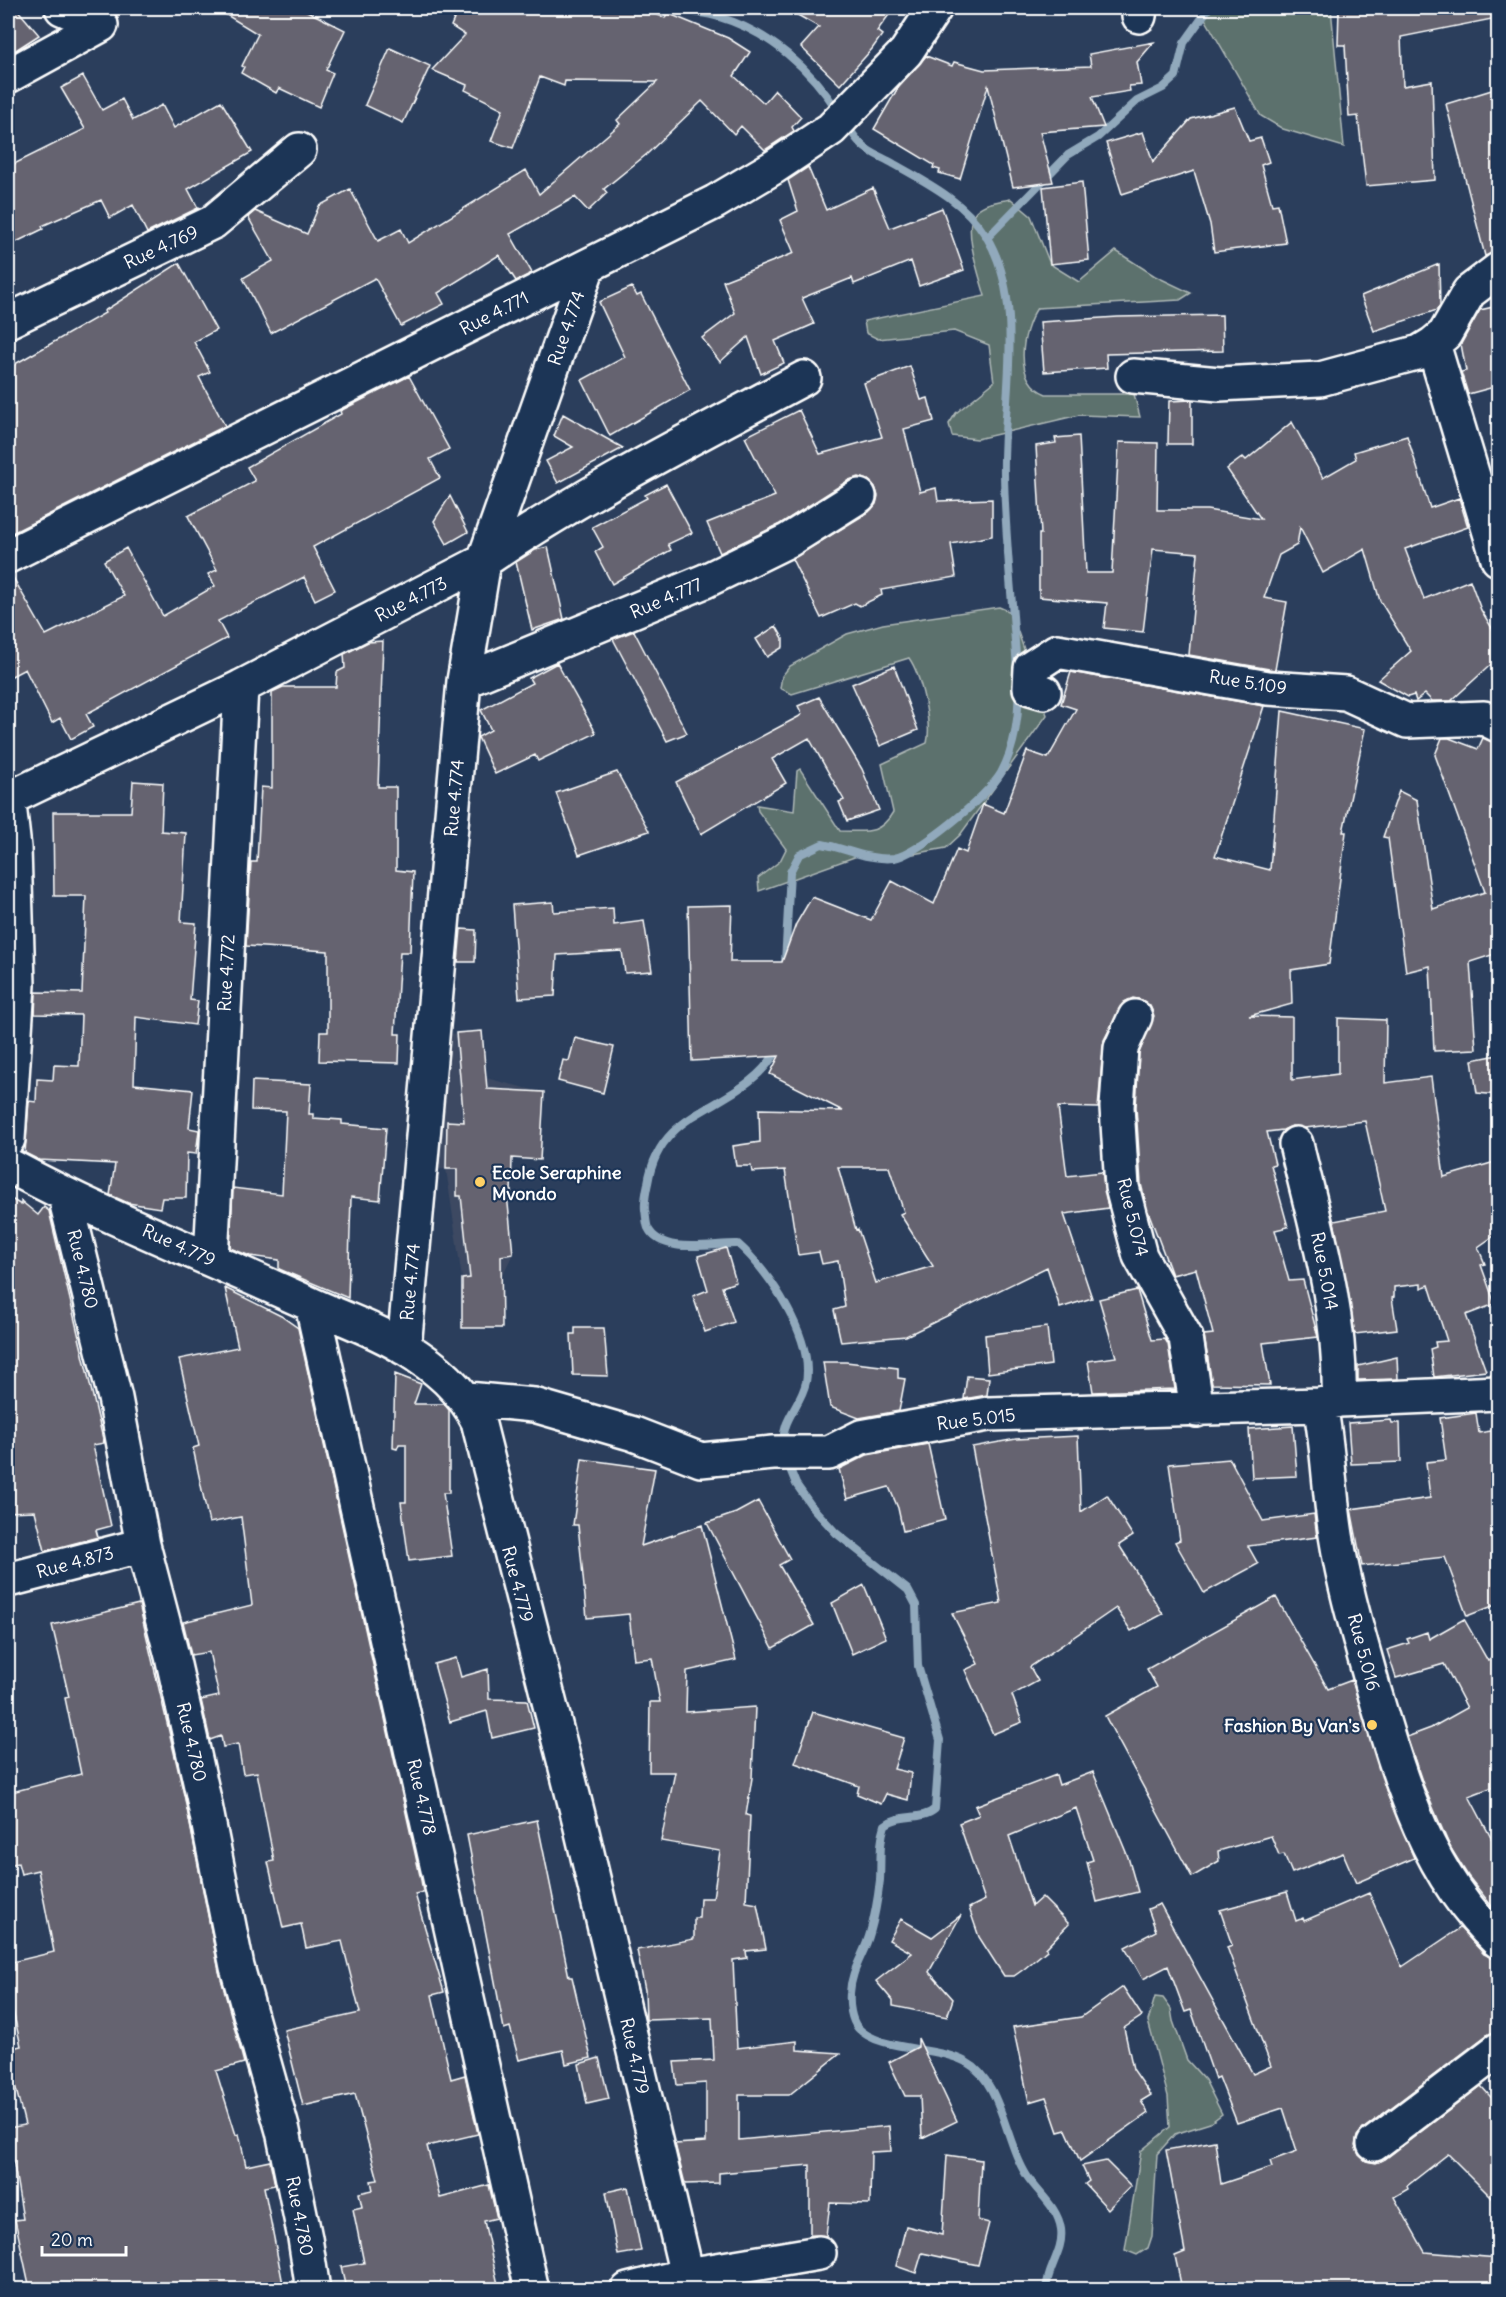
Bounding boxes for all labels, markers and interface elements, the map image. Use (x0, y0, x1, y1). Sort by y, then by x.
street label: Rue 4.769 (120, 220, 202, 274)
street label: Rue 4.771 (456, 286, 532, 340)
street label: Rue 4.774 (543, 288, 589, 368)
street label: Rue 4.773 (371, 571, 451, 627)
street label: Rue 4.777 (626, 572, 706, 624)
street label: Rue 5.109 (1207, 665, 1289, 699)
street label: Rue 4.774 (439, 758, 469, 838)
street label: Rue 4.772 (212, 934, 240, 1012)
place label: Ecole Seraphine Mvondo (492, 1161, 622, 1205)
marker: Ecole Seraphine Mvondo (473, 1175, 487, 1189)
street label: Rue 5.074 (1112, 1175, 1154, 1259)
street label: Rue 4.779 (139, 1219, 219, 1271)
street label: Rue 4.780 (62, 1227, 104, 1311)
street label: Rue 5.014 (1306, 1230, 1344, 1312)
street label: Rue 4.774 (395, 1242, 425, 1322)
street label: Rue 5.015 (935, 1403, 1017, 1435)
street label: Rue 4.873 (34, 1541, 116, 1583)
street label: Rue 4.779 (497, 1543, 539, 1625)
street label: Rue 5.016 (1343, 1611, 1385, 1693)
street label: Rue 4.780 (172, 1700, 212, 1784)
place label: Fashion By Van's (1224, 1714, 1360, 1737)
marker: Fashion By Van's (1365, 1718, 1379, 1732)
street label: Rue 4.778 (402, 1756, 442, 1838)
street label: Rue 4.779 (615, 2015, 655, 2097)
street label: Rue 4.780 (281, 2174, 319, 2258)
scale bar (42, 2219, 126, 2257)
text: 20 m (51, 2228, 93, 2251)

